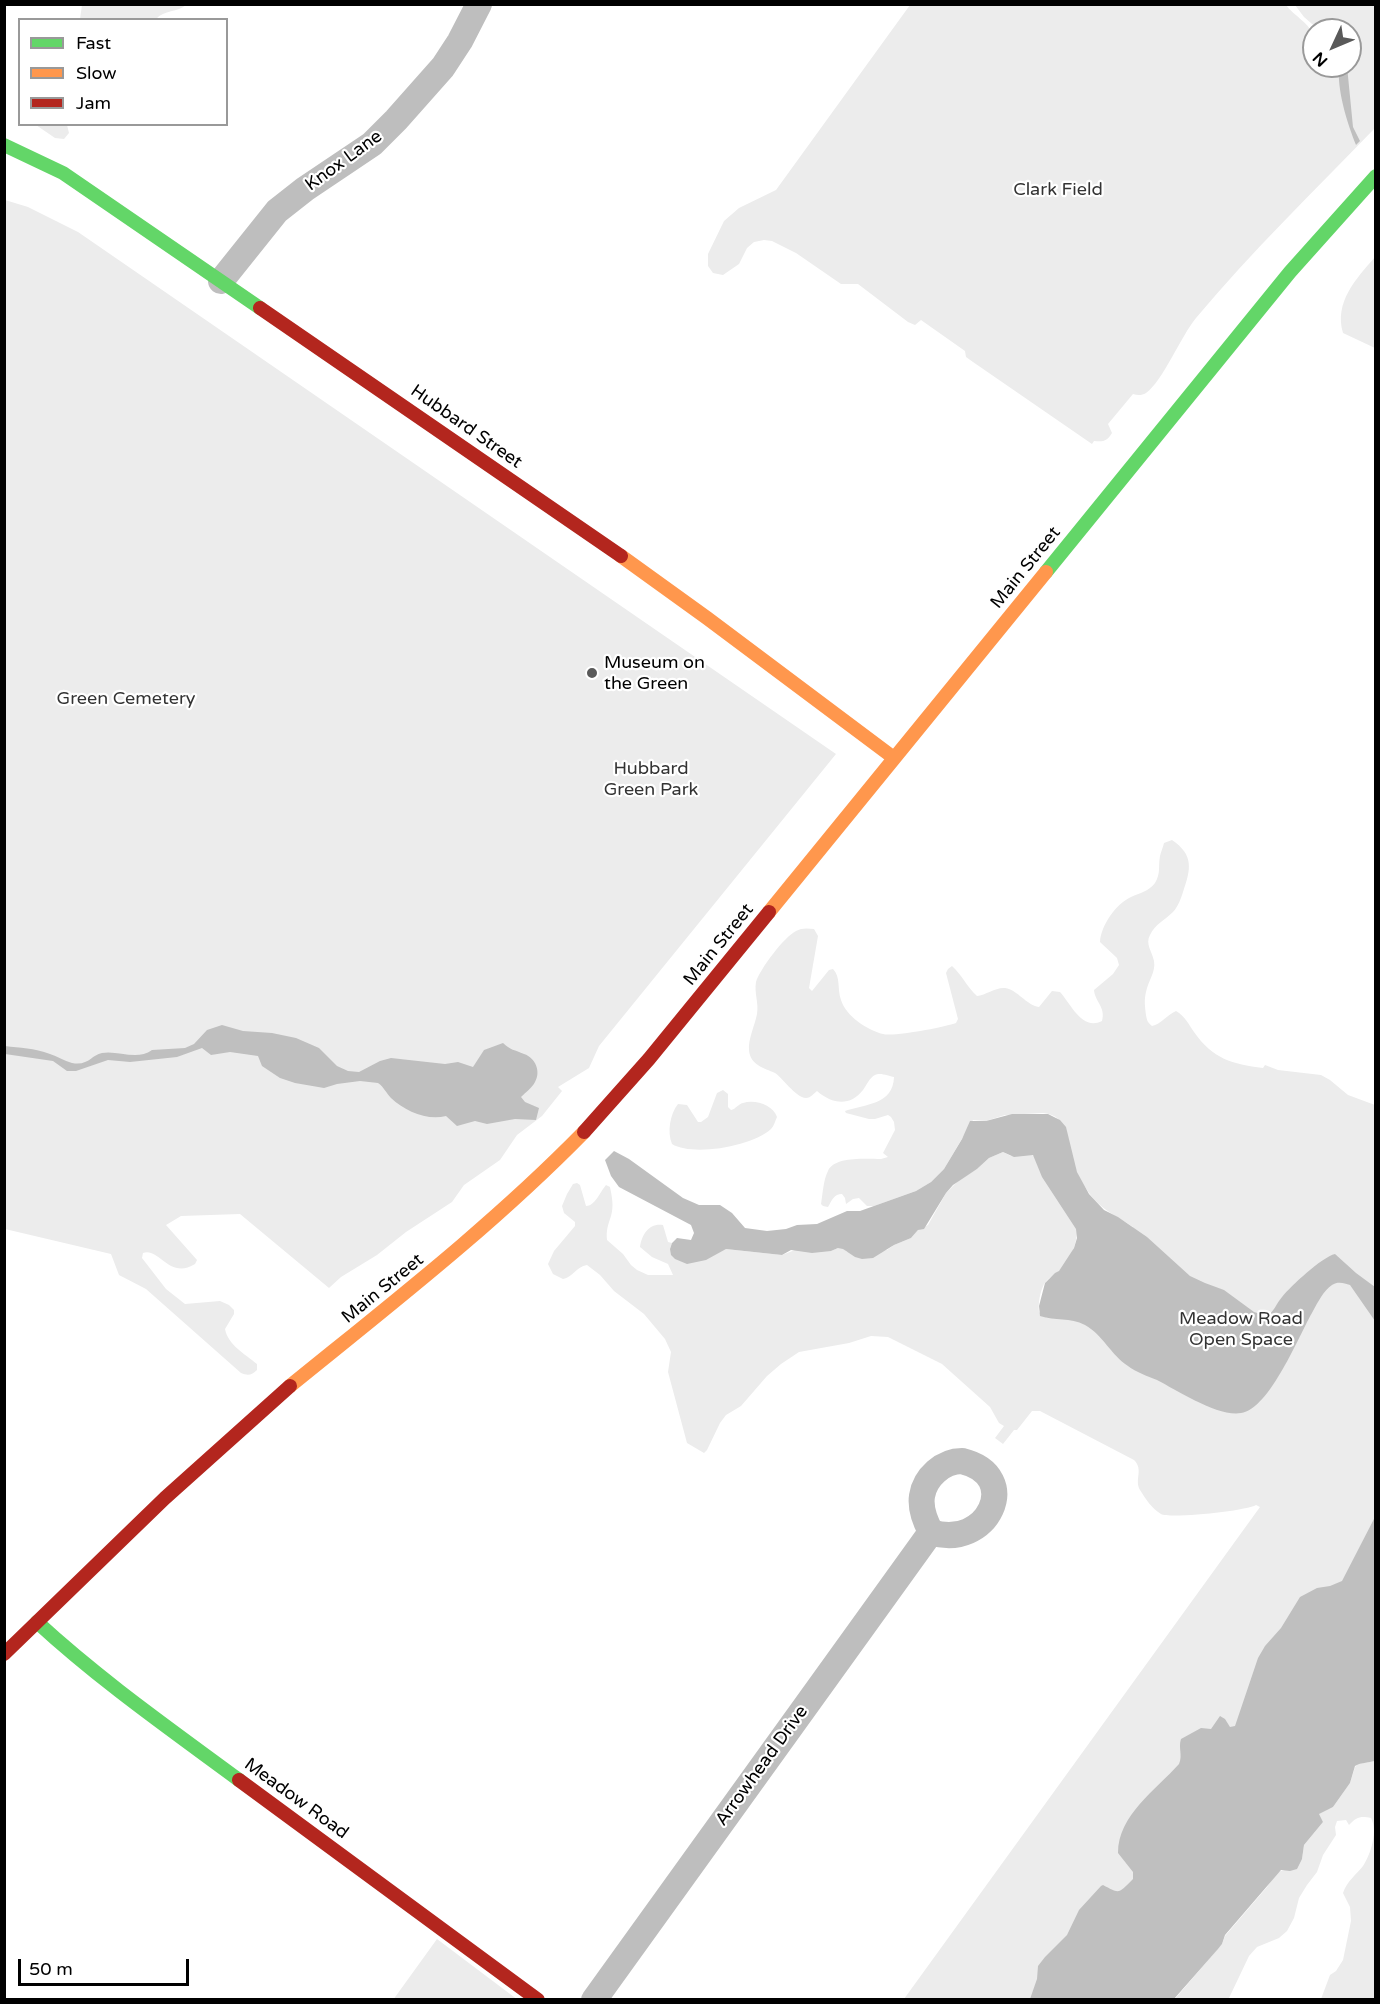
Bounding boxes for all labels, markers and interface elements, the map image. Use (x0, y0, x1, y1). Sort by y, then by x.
legend (18, 18, 228, 126)
north arrow (1302, 18, 1362, 78)
text: Fast (76, 32, 111, 54)
text: N (1309, 48, 1332, 71)
text: Slow (76, 62, 117, 84)
text: Jam (76, 92, 111, 114)
street label: Knox Lane (301, 126, 387, 196)
park label: Clark Field (1013, 179, 1103, 201)
street label: Hubbard Street (406, 381, 526, 473)
street label: Main Street (986, 523, 1066, 613)
place label: Museum on the Green (604, 652, 705, 694)
marker: Museum on the Green (585, 666, 599, 680)
park label: Green Cemetery (57, 688, 195, 710)
park label: Hubbard Green Park (604, 758, 698, 800)
street label: Main Street (679, 900, 759, 990)
street label: Main Street (338, 1249, 428, 1329)
park label: Meadow Road Open Space (1179, 1308, 1303, 1350)
street label: Arrowhead Drive (711, 1702, 813, 1830)
street label: Meadow Road (240, 1754, 352, 1844)
scale bar (21, 1947, 192, 1985)
text: 50 m (29, 1958, 73, 1980)

